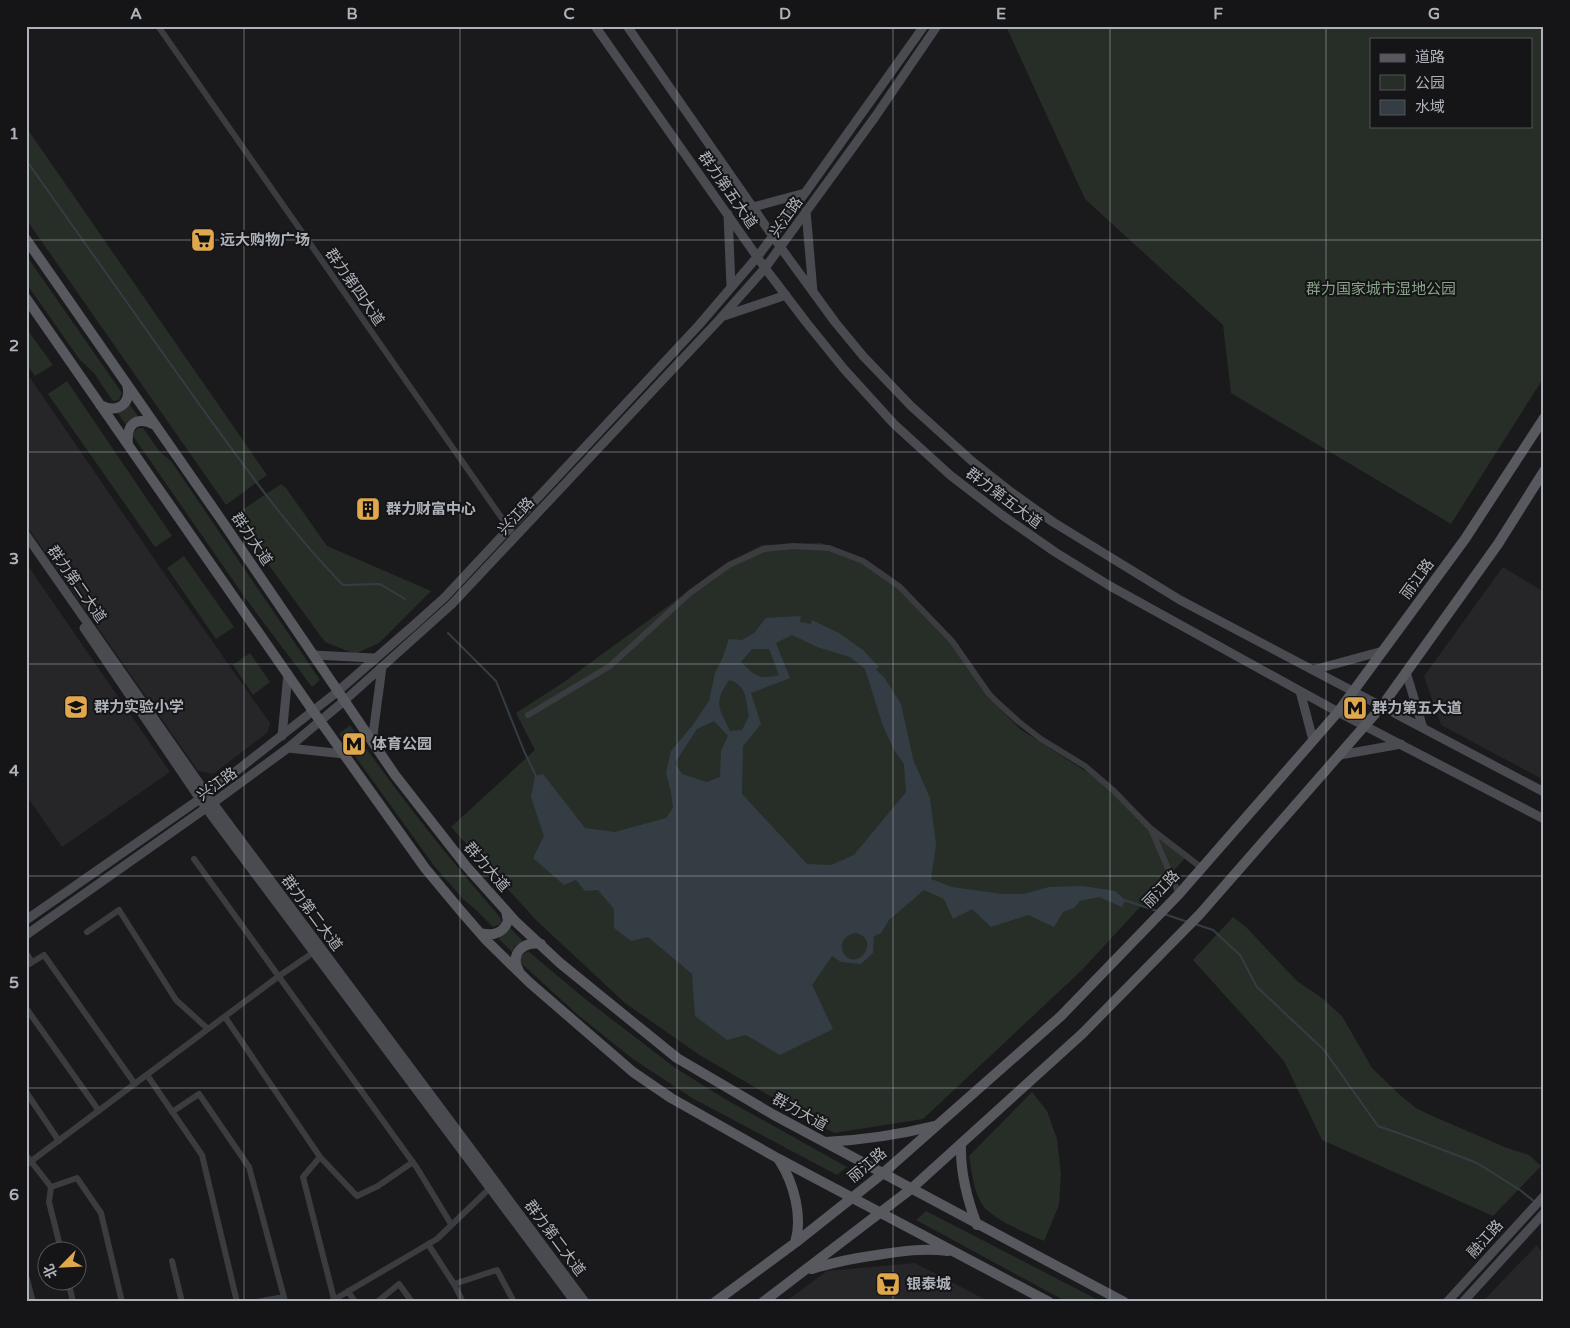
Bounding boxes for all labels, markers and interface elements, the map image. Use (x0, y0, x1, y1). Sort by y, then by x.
text: A (130, 4, 142, 24)
text: B (346, 4, 358, 24)
text: C (563, 4, 575, 24)
text: D (779, 4, 791, 24)
text: E (996, 4, 1006, 24)
text: F (1213, 4, 1223, 24)
text: G (1428, 4, 1440, 24)
legend (1370, 38, 1532, 128)
text: 道路 (1415, 48, 1445, 66)
text: 公园 (1415, 74, 1445, 92)
text: 水域 (1415, 98, 1445, 116)
text: 1 (9, 124, 19, 144)
street label: 群力第五大道 (695, 148, 761, 232)
street label: 兴江路 (766, 193, 806, 241)
supermarket icon: 远大购物广场 (190, 227, 216, 253)
place label: 远大购物广场 (220, 231, 310, 249)
street label: 群力第四大道 (322, 245, 388, 329)
park label: 群力国家城市湿地公园 (1306, 280, 1456, 298)
text: 2 (9, 336, 19, 356)
street label: 群力第五大道 (963, 464, 1045, 532)
street label: 兴江路 (494, 493, 538, 539)
building icon: 群力财富中心 (355, 496, 381, 522)
place label: 群力财富中心 (386, 500, 476, 518)
street label: 群力大道 (228, 509, 276, 569)
street label: 群力第二大道 (44, 542, 110, 626)
text: 3 (9, 549, 19, 569)
street label: 丽江路 (1396, 556, 1438, 602)
school or university icon: 群力实验小学 (63, 694, 89, 720)
metro station icon: 群力第五大道 (1342, 695, 1368, 721)
place label: 群力实验小学 (94, 698, 184, 716)
place label: 群力第五大道 (1372, 699, 1462, 717)
metro station icon: 体育公园 (341, 731, 367, 757)
place label: 体育公园 (372, 735, 432, 753)
text: 4 (9, 761, 19, 781)
street label: 兴江路 (194, 763, 240, 805)
street label: 群力大道 (461, 838, 513, 896)
street label: 丽江路 (1139, 867, 1183, 911)
street label: 群力第二大道 (278, 872, 346, 954)
text: 5 (9, 973, 19, 993)
street label: 群力大道 (769, 1090, 831, 1134)
street label: 丽江路 (844, 1144, 890, 1186)
text: 6 (9, 1185, 19, 1205)
street label: 群力第二大道 (521, 1197, 589, 1279)
street label: 融江路 (1463, 1216, 1507, 1262)
north arrow (38, 1240, 88, 1290)
text: 北 (40, 1261, 61, 1281)
supermarket icon: 银泰城 (875, 1271, 901, 1297)
place label: 银泰城 (906, 1275, 951, 1293)

